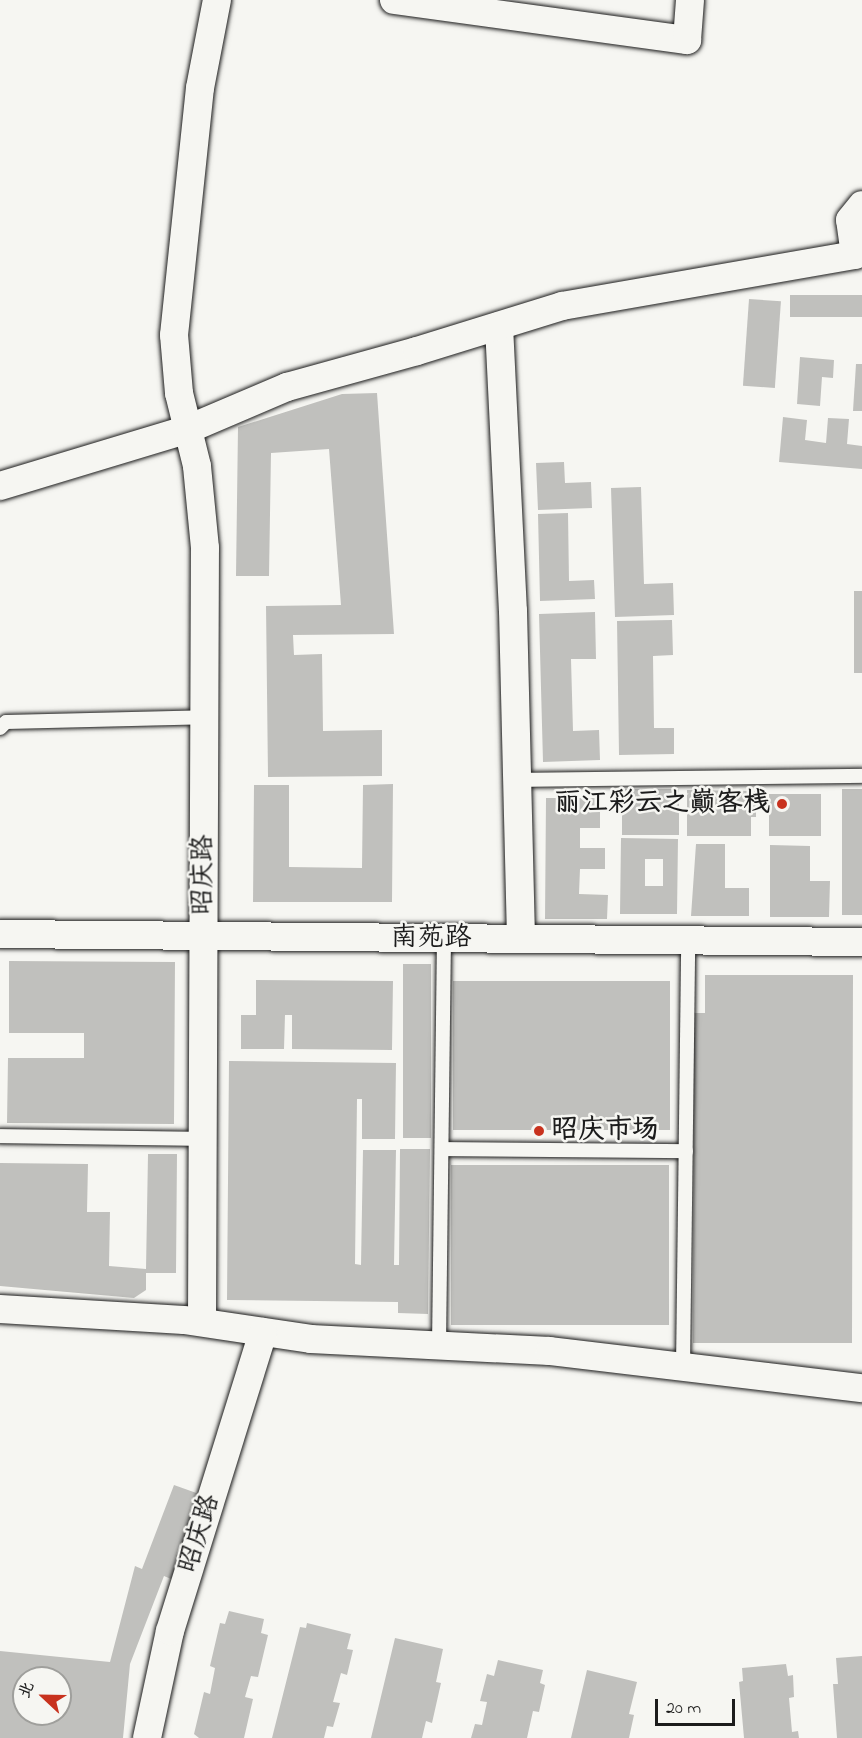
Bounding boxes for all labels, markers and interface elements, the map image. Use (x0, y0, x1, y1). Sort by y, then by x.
place label: 丽江彩云之巅客栈 (554, 788, 770, 820)
marker: 丽江彩云之巅客栈 (775, 797, 789, 811)
street label: 昭庆路 (188, 835, 220, 915)
street label: 南苑路 (391, 923, 471, 955)
place label: 昭庆市场 (551, 1115, 659, 1147)
marker: 昭庆市场 (532, 1124, 546, 1138)
street label: 昭庆路 (173, 1491, 227, 1577)
north arrow (12, 1666, 72, 1726)
text: 北 (13, 1678, 41, 1702)
scale bar (658, 1687, 738, 1725)
text: 20 m (666, 1696, 701, 1722)

